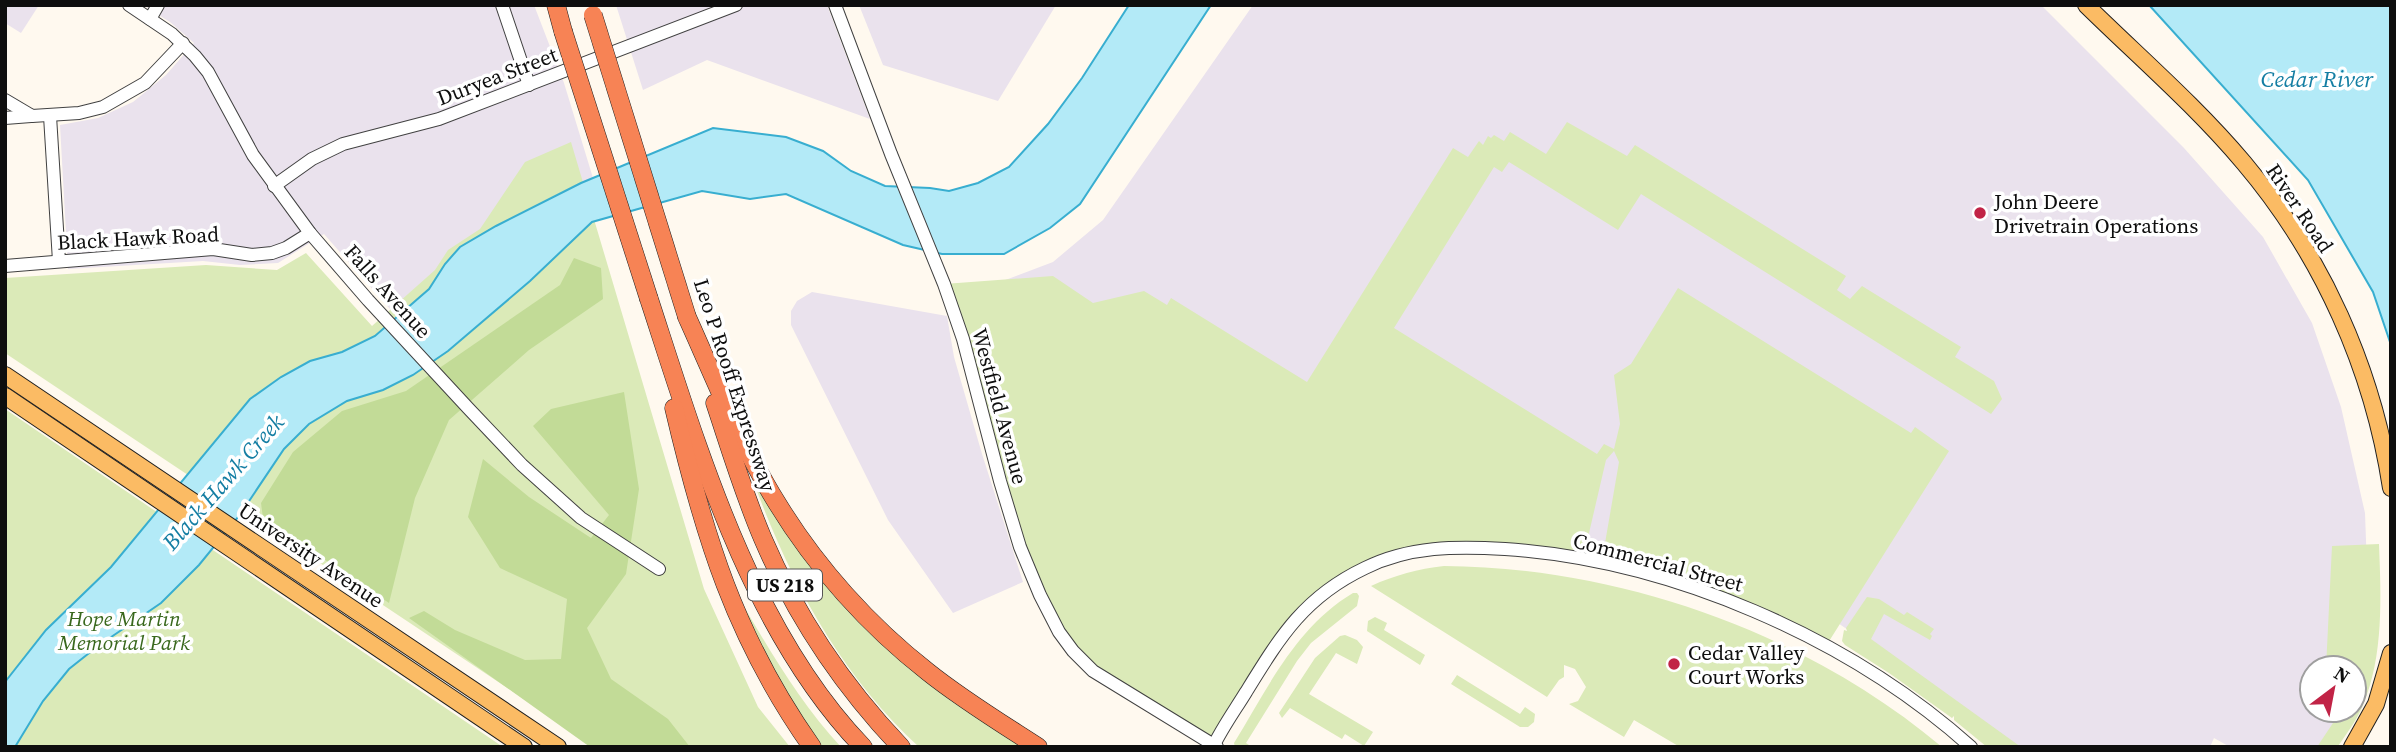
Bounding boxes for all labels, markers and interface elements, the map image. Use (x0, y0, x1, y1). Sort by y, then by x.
street label: Duryea Street (433, 40, 562, 112)
water label: Cedar River (2261, 63, 2374, 95)
street label: River Road (2259, 158, 2341, 258)
place label: John Deere Drivetrain Operations (1993, 187, 2198, 240)
marker: John Deere Drivetrain Operations (1972, 205, 1988, 221)
street label: Black Hawk Road (56, 219, 220, 257)
street label: Falls Avenue (338, 238, 438, 344)
street label: Leo P Rooff Expressway (687, 275, 783, 495)
street label: Westfield Avenue (965, 325, 1035, 487)
water label: Black Hawk Creek (154, 407, 291, 558)
street label: University Avenue (233, 496, 389, 614)
street label: Commercial Street (1570, 525, 1746, 599)
road number: US 218 (748, 570, 822, 600)
park label: Hope Martin Memorial Park (57, 604, 190, 657)
place label: Cedar Valley Court Works (1688, 638, 1805, 691)
north arrow (2298, 654, 2368, 724)
marker: Cedar Valley Court Works (1666, 656, 1682, 672)
text: N (2329, 660, 2355, 689)

